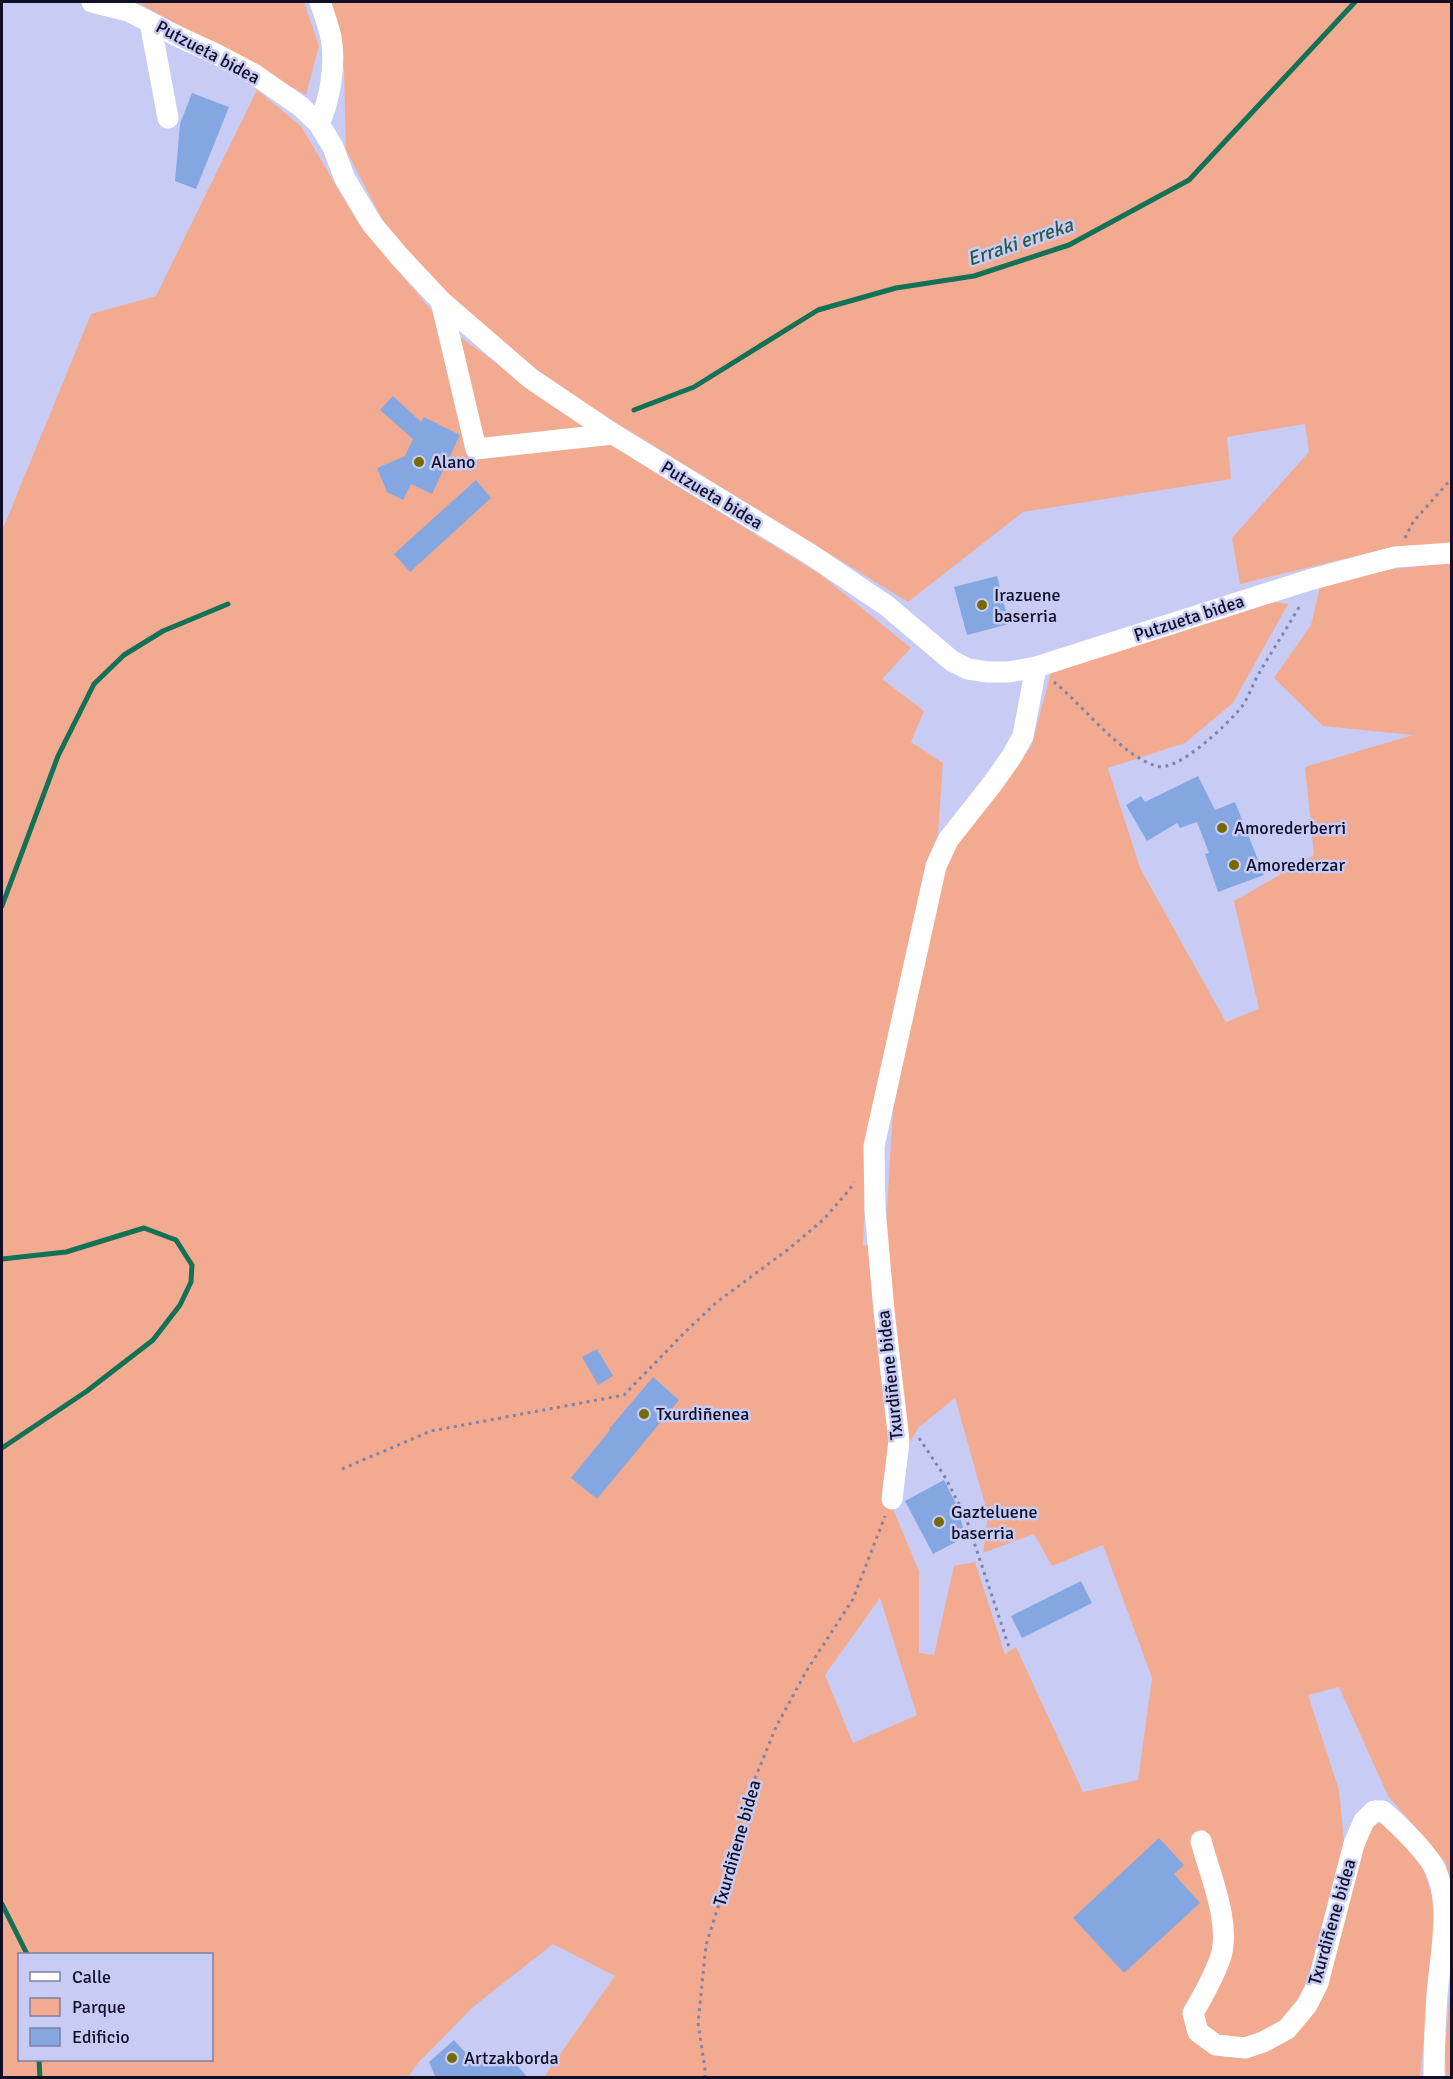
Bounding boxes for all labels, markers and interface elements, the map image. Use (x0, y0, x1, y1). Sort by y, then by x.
street label: Putzueta bidea (152, 15, 264, 89)
water label: Erraki erreka (964, 212, 1077, 272)
place label: Alano (431, 451, 475, 473)
marker: Alano (412, 455, 426, 469)
street label: Putzueta bidea (657, 456, 767, 534)
place label: Irazuene baserria (994, 584, 1061, 627)
street label: Putzueta bidea (1131, 590, 1247, 646)
marker: Irazuene baserria (975, 598, 989, 612)
place label: Amorederberri (1234, 817, 1346, 839)
marker: Amorederberri (1215, 821, 1229, 835)
place label: Amorederzar (1246, 854, 1345, 876)
marker: Amorederzar (1227, 858, 1241, 872)
street label: Txurdiñene bidea (872, 1309, 908, 1441)
place label: Txurdiñenea (656, 1403, 749, 1425)
marker: Txurdiñenea (637, 1407, 651, 1421)
place label: Gazteluene baserria (951, 1501, 1038, 1544)
marker: Gazteluene baserria (932, 1515, 946, 1529)
street label: Txurdiñene bidea (708, 1777, 766, 1909)
street label: Txurdiñene bidea (1303, 1856, 1361, 1988)
legend (18, 1953, 213, 2061)
text: Calle (72, 1966, 111, 1988)
text: Parque (72, 1996, 126, 2018)
text: Edificio (72, 2026, 130, 2048)
place label: Artzakborda (464, 2047, 559, 2069)
marker: Artzakborda (445, 2051, 459, 2065)

